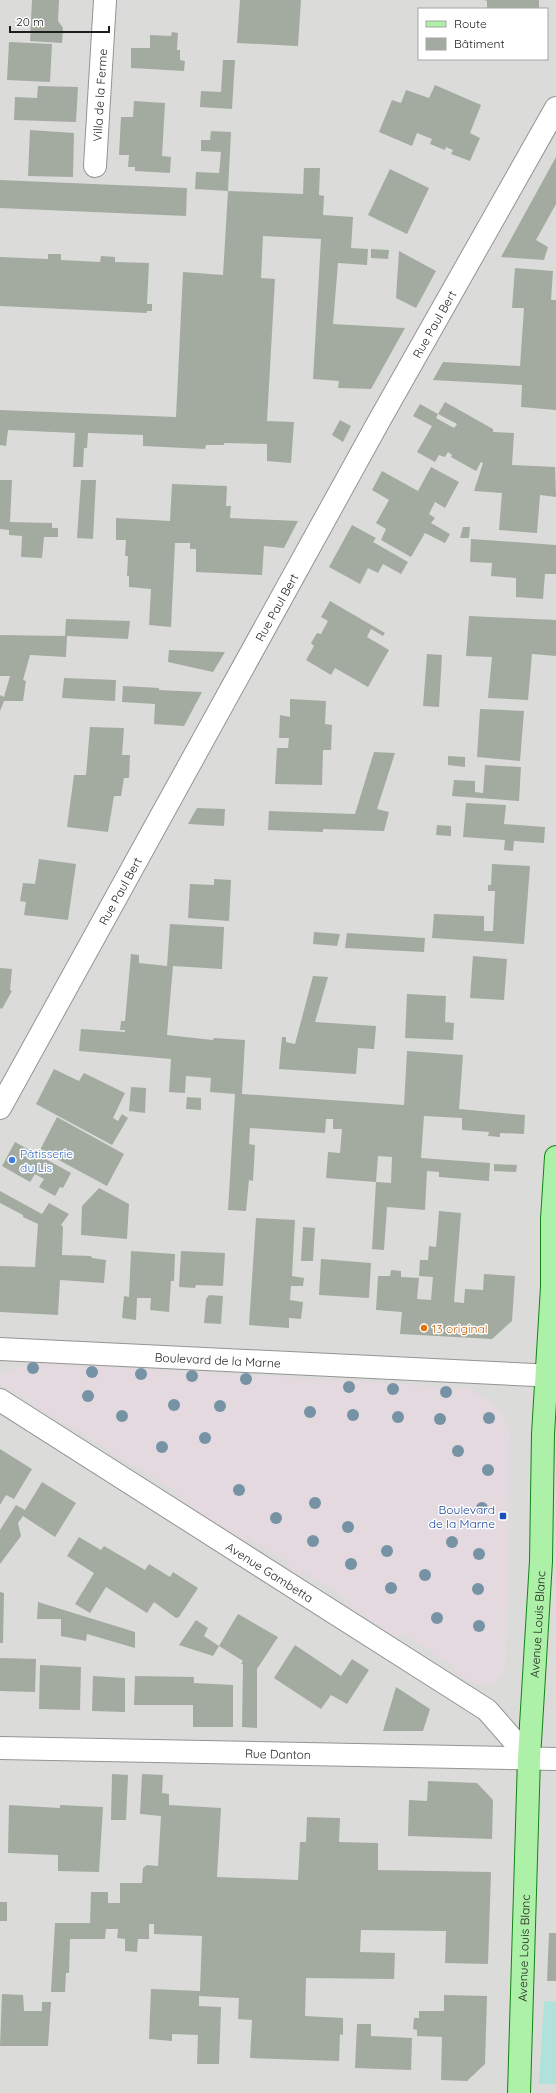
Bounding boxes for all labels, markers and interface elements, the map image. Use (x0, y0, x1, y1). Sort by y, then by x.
scale bar (10, 8, 109, 34)
legend (418, 8, 548, 60)
text: 20 m (16, 14, 44, 29)
text: Route (454, 16, 487, 31)
text: Bâtiment (454, 36, 504, 51)
street label: Villa de la Ferme (89, 48, 110, 142)
street label: Rue Paul Bert (409, 288, 459, 360)
street label: Rue Paul Bert (252, 571, 301, 644)
street label: Rue Paul Bert (95, 854, 145, 927)
place label: Pâtisserie du Lis (20, 1146, 73, 1175)
marker: Pâtisserie du Lis (7, 1155, 17, 1165)
place label: 13 original (432, 1321, 487, 1336)
marker: 13 original (419, 1323, 429, 1333)
street label: Boulevard de la Marne (154, 1349, 281, 1370)
place label: Boulevard de la Marne (429, 1502, 495, 1531)
marker: Boulevard de la Marne (498, 1511, 508, 1521)
street label: Avenue Gambetta (223, 1539, 316, 1605)
street label: Avenue Louis Blanc (526, 1570, 548, 1678)
street label: Rue Danton (245, 1745, 311, 1762)
street label: Avenue Louis Blanc (514, 1894, 532, 2002)

